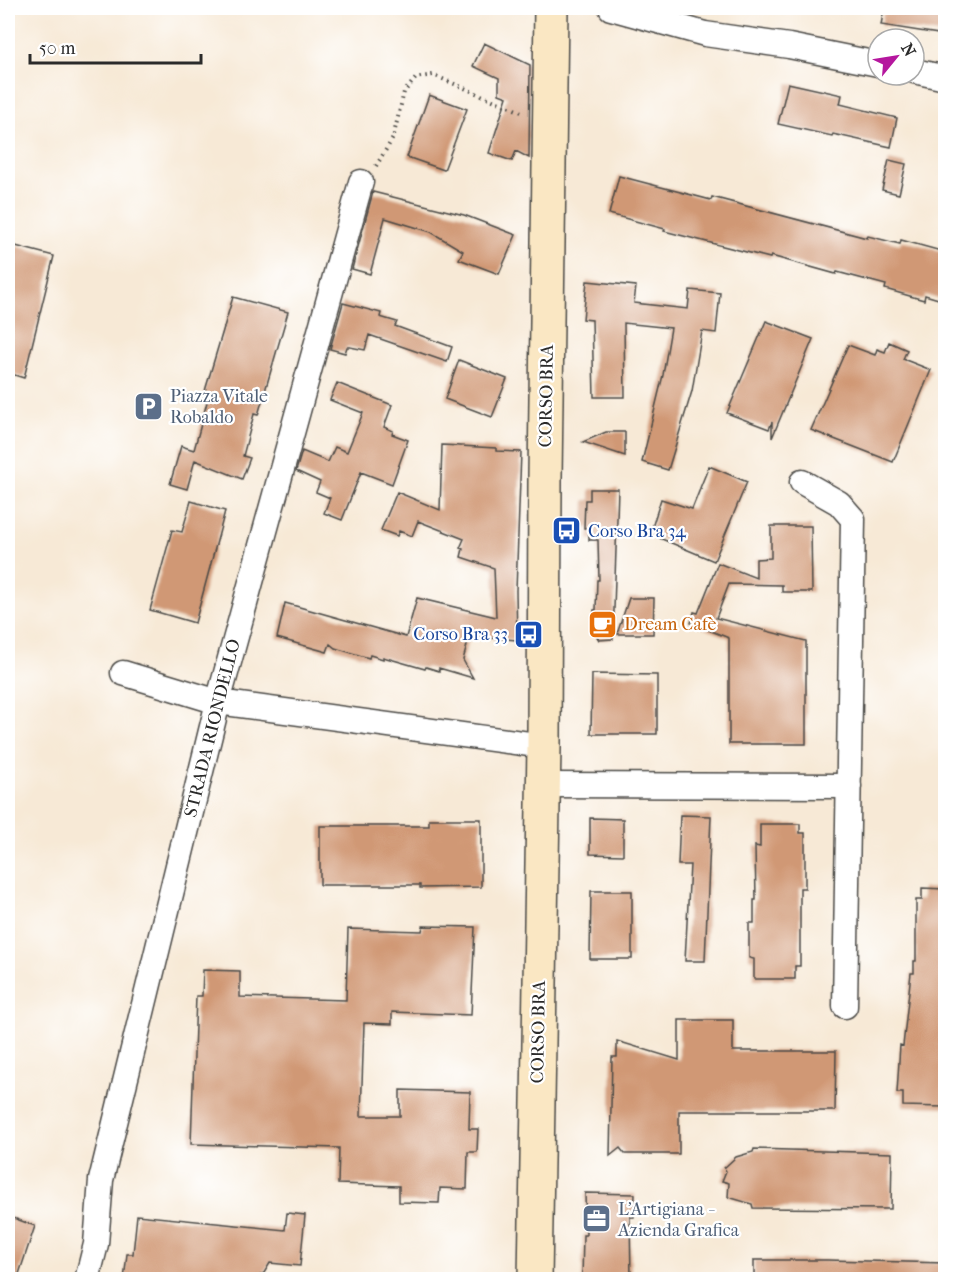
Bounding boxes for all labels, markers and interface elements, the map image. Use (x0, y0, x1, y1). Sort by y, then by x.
scale bar (30, 27, 201, 65)
north arrow (866, 27, 926, 87)
text: 50 m (39, 38, 76, 59)
text: N (897, 40, 920, 61)
street label: CORSO BRA (535, 344, 558, 448)
place label: Piazza Vitale Robaldo (170, 386, 268, 428)
parking icon: Piazza Vitale Robaldo (133, 390, 165, 422)
bus stop icon: Corso Bra 34 (551, 515, 583, 547)
place label: Corso Bra 34 (588, 521, 686, 542)
cafe icon: Dream Cafè (587, 608, 619, 640)
place label: Dream Cafè (624, 614, 716, 635)
bus stop icon: Corso Bra 33 (513, 618, 545, 650)
place label: Corso Bra 33 (413, 624, 508, 645)
street label: STRADA RIONDELLO (180, 637, 245, 819)
street label: CORSO BRA (527, 980, 550, 1084)
place label: L'Artigiana - Azienda Grafica (617, 1199, 740, 1241)
office icon: L'Artigiana - Azienda Grafica (581, 1203, 613, 1235)

